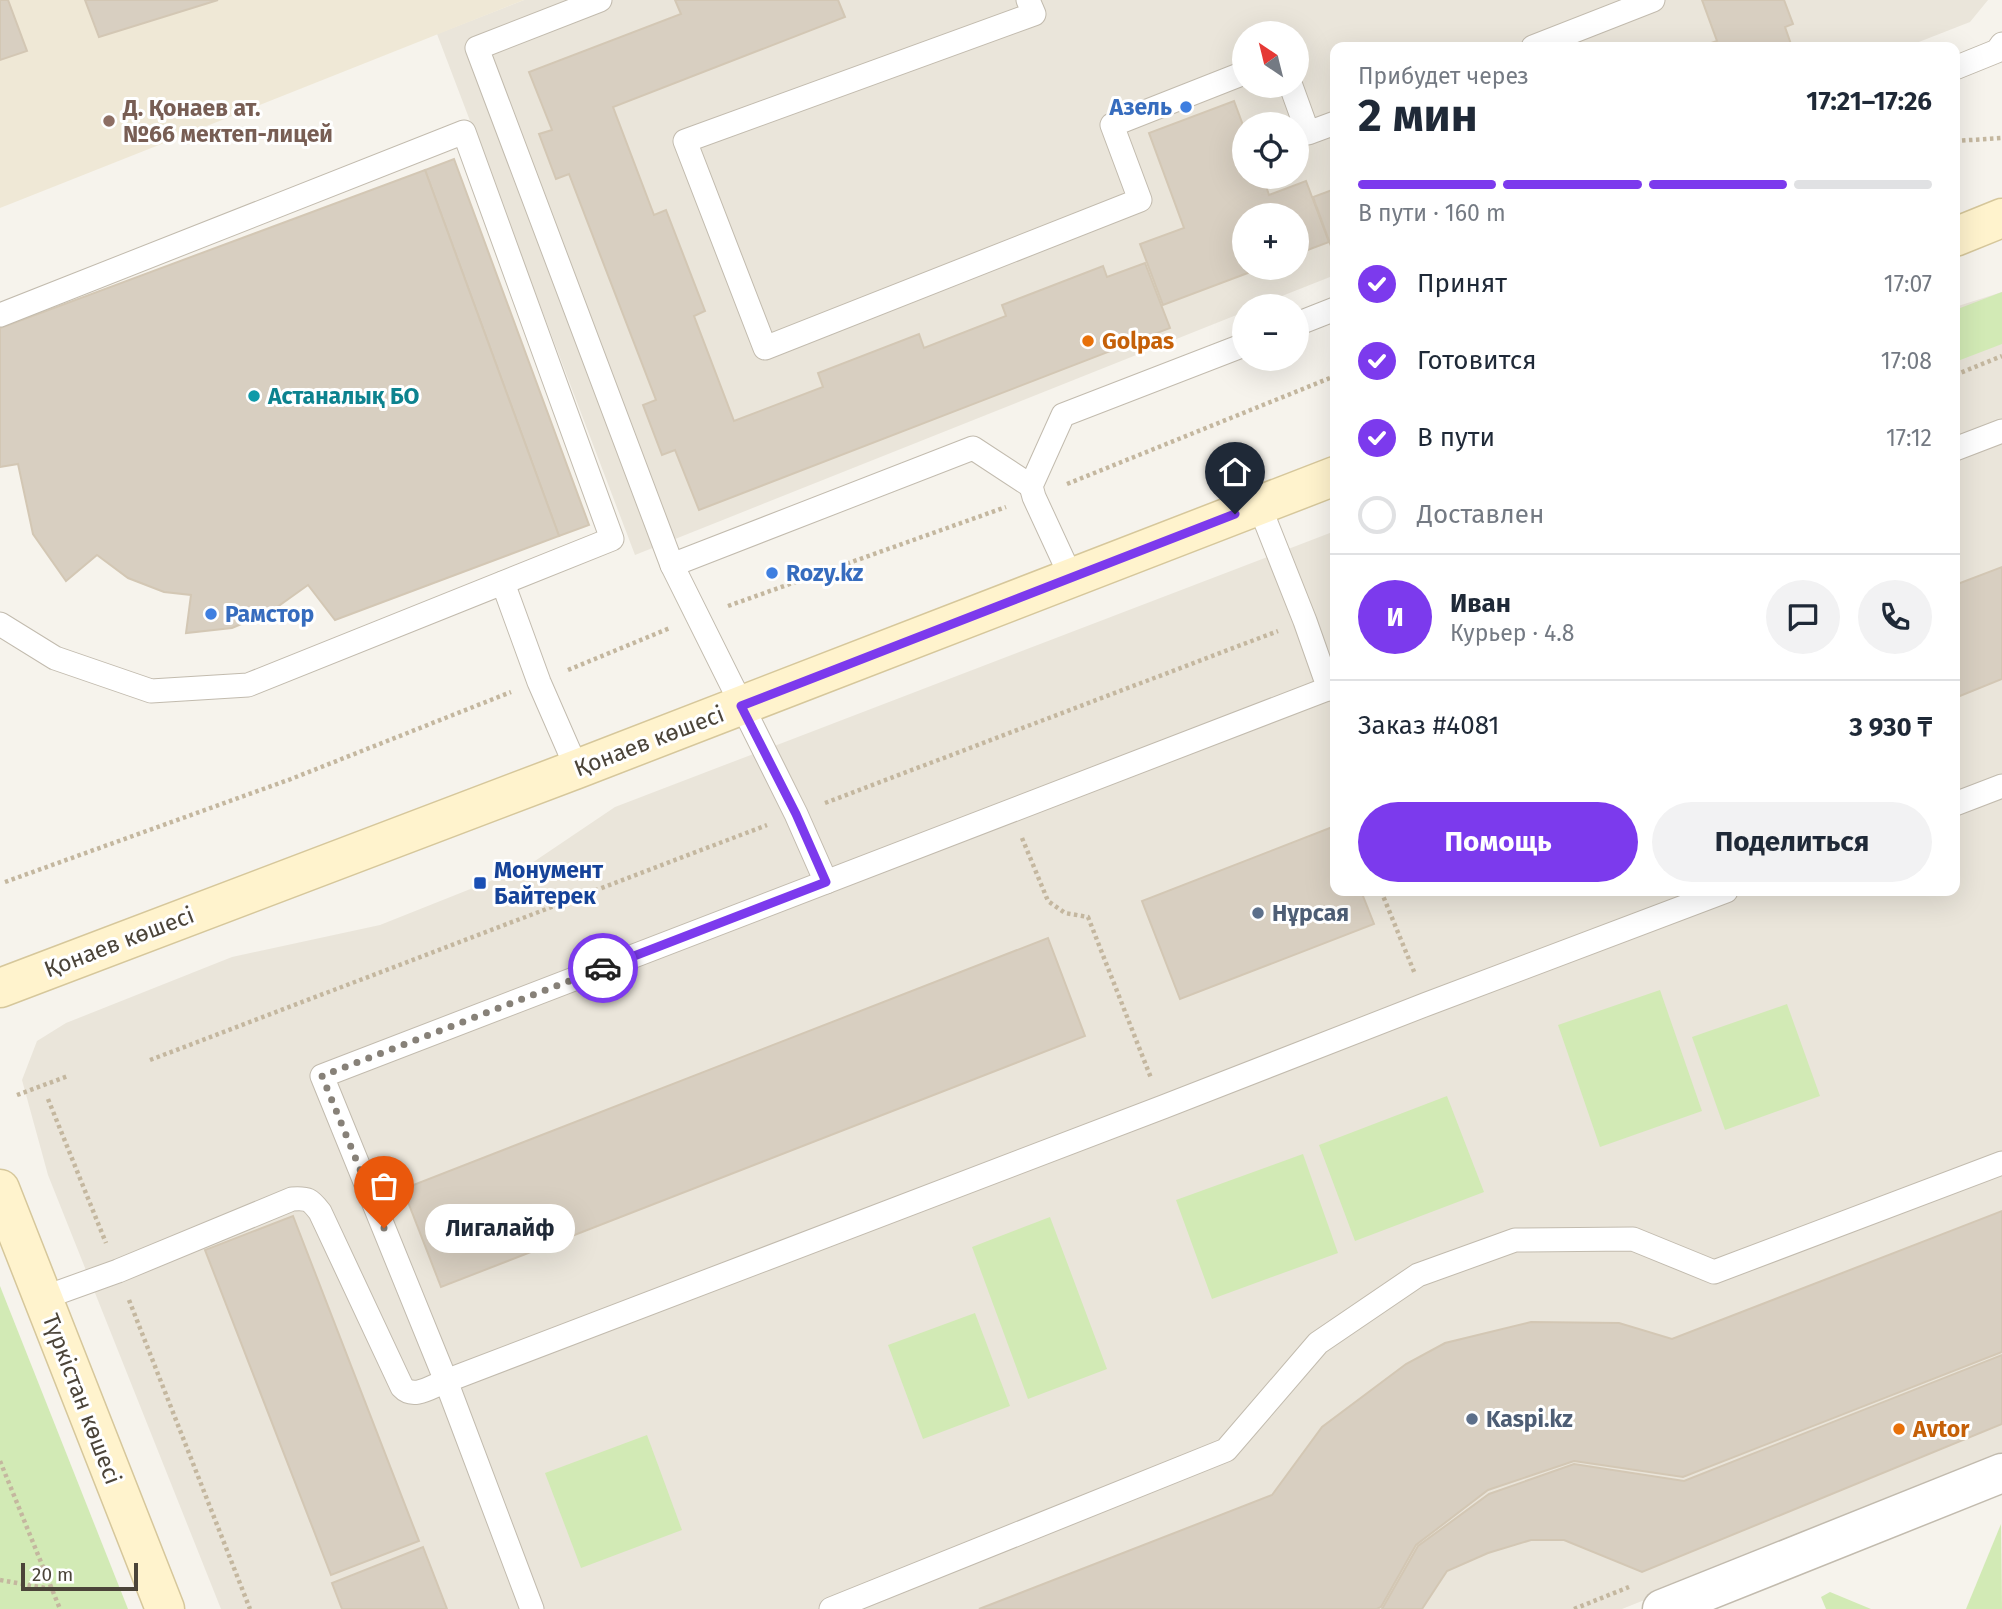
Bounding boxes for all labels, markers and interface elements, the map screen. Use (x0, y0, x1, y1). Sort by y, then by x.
north arrow (1232, 21, 1309, 98)
map controls (1232, 21, 1309, 371)
text: Прибудет через (1358, 62, 1529, 90)
text: 17:21–17:26 (1806, 86, 1932, 117)
text: 2 мин (1358, 88, 1478, 143)
place label: Азель (1109, 93, 1172, 121)
place label: Д. Қонаев ат. №66 мектеп-лицей (122, 94, 333, 148)
marker: Азель (1178, 99, 1194, 115)
button: locate (1232, 112, 1309, 189)
marker: Д. Қонаев ат. №66 мектеп-лицей (101, 113, 117, 129)
text: В пути · 160 m (1358, 199, 1506, 227)
button: + (1232, 203, 1309, 280)
icon: check (1358, 265, 1396, 303)
text: Принят (1417, 268, 1507, 299)
text: 17:07 (1884, 270, 1932, 298)
button: − (1232, 294, 1309, 371)
place label: Golpas (1102, 327, 1174, 355)
marker: Golpas (1080, 333, 1096, 349)
icon: check (1358, 342, 1396, 380)
text: Готовится (1417, 345, 1537, 376)
text: 17:08 (1881, 347, 1932, 375)
place label: Астаналық БО (267, 382, 420, 410)
marker: Астаналық БО (246, 388, 262, 404)
icon: check (1358, 419, 1396, 457)
text: В пути (1417, 422, 1495, 453)
text: 17:12 (1886, 424, 1932, 452)
pin (1205, 442, 1265, 514)
icon: home (1216, 453, 1254, 491)
text: Доставлен (1417, 499, 1544, 530)
place label: Rozy.kz (786, 559, 864, 587)
marker: Rozy.kz (764, 565, 780, 581)
button: chat (1766, 580, 1840, 654)
button: phone (1858, 580, 1932, 654)
text: Иван (1450, 588, 1511, 619)
place label: Рамстор (225, 600, 314, 628)
text: И (1386, 602, 1404, 633)
marker: Рамстор (203, 606, 219, 622)
text: Курьер · 4.8 (1450, 619, 1575, 647)
street label: Қонаев көшесі (570, 700, 728, 782)
text: Заказ #4081 (1358, 710, 1499, 741)
text: 3 930 ₸ (1849, 712, 1932, 743)
button: Помощь (1358, 802, 1638, 882)
button: Поделиться (1652, 802, 1932, 882)
place label: Монумент Байтерек (494, 856, 603, 910)
marker: Монумент Байтерек (472, 875, 488, 891)
place label: Нұрсая (1272, 899, 1349, 927)
street label: Қонаев көшесі (40, 901, 198, 983)
marker: Нұрсая (1250, 905, 1266, 921)
courier (568, 933, 638, 1003)
icon: car (584, 949, 622, 987)
pin (354, 1156, 414, 1228)
icon: bag (365, 1167, 403, 1205)
callout: Лигалайф (426, 1204, 576, 1252)
text: Лигалайф (446, 1214, 554, 1242)
street label: Түркістан көшесі (37, 1310, 127, 1488)
place label: Kaspi.kz (1486, 1405, 1573, 1433)
marker: Kaspi.kz (1464, 1411, 1480, 1427)
place label: Avtor (1912, 1415, 1970, 1443)
marker: Avtor (1891, 1421, 1907, 1437)
scale bar (21, 1560, 138, 1592)
text: 20 m (32, 1563, 73, 1586)

